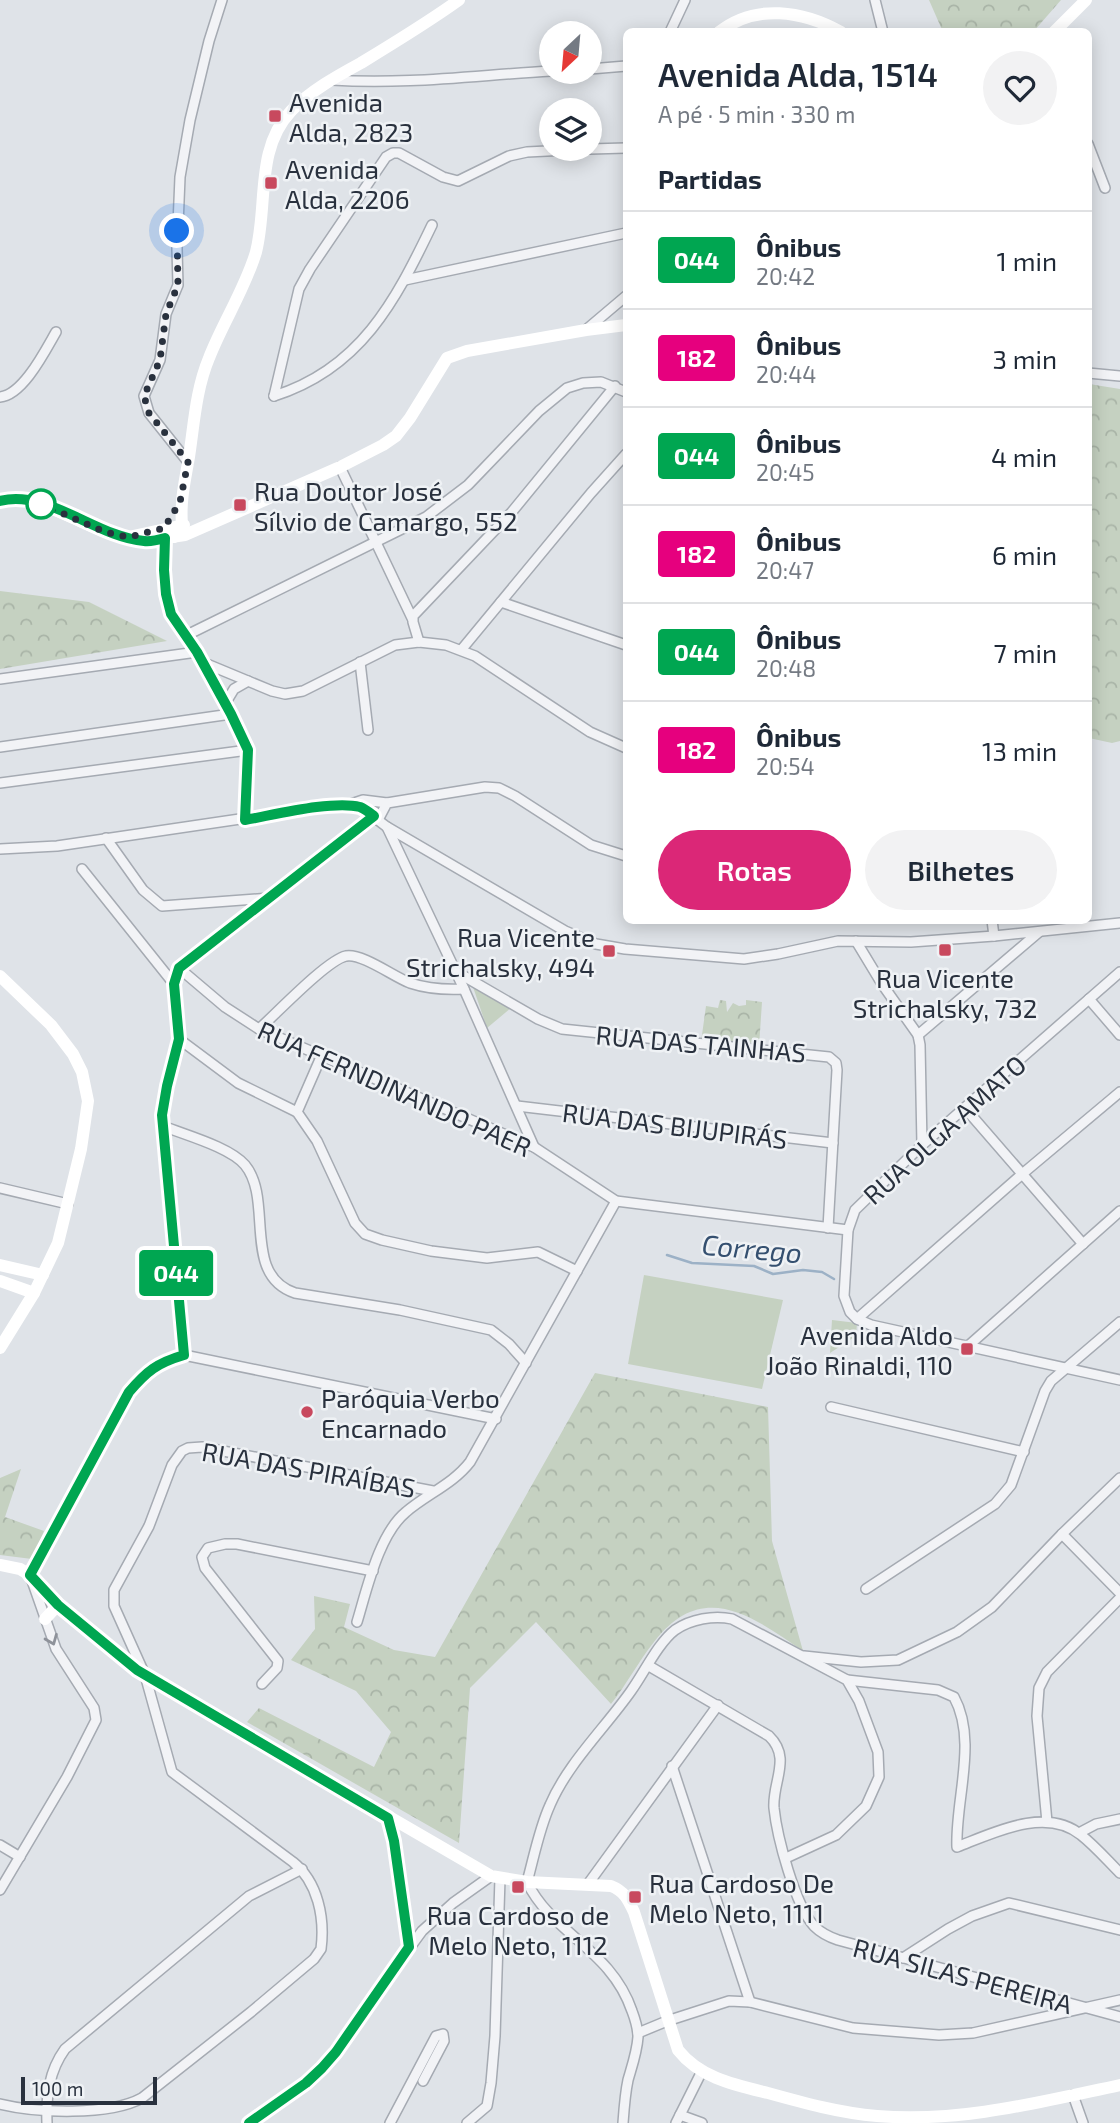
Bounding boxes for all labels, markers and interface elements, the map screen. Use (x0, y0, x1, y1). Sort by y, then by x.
north arrow (539, 21, 602, 84)
map controls (539, 21, 602, 161)
button: heart (983, 51, 1057, 125)
text: Avenida Alda, 1514 (658, 54, 938, 94)
place label: Avenida Alda, 2823 (289, 86, 413, 147)
button: layers (539, 98, 602, 161)
text: A pé · 5 min · 330 m (658, 100, 855, 128)
marker: Avenida Alda, 2823 (267, 108, 283, 124)
place label: Avenida Alda, 2206 (285, 153, 410, 214)
text: Partidas (658, 163, 762, 194)
marker: Avenida Alda, 2206 (263, 175, 279, 191)
your location (159, 213, 194, 248)
text: Ônibus (756, 231, 841, 262)
text: 044 (674, 245, 719, 274)
text: 1 min (997, 245, 1057, 276)
text: 20:42 (756, 262, 815, 290)
text: Ônibus (756, 329, 841, 360)
text: 182 (677, 343, 716, 372)
text: 3 min (992, 343, 1057, 374)
text: 20:44 (756, 360, 817, 388)
text: Ônibus (756, 427, 841, 458)
text: 044 (674, 441, 719, 470)
text: 4 min (991, 441, 1057, 472)
text: 20:45 (756, 458, 815, 486)
place label: Rua Doutor José Sílvio de Camargo, 552 (254, 475, 518, 536)
unlabelled marker (26, 489, 56, 519)
marker: Rua Doutor José Sílvio de Camargo, 552 (232, 497, 248, 513)
text: Ônibus (756, 525, 841, 556)
text: 182 (677, 539, 716, 568)
text: 6 min (992, 539, 1057, 570)
text: 20:47 (756, 556, 814, 584)
text: Ônibus (756, 623, 841, 654)
text: 044 (674, 637, 719, 666)
text: 7 min (994, 637, 1057, 668)
text: 20:48 (756, 654, 816, 682)
text: Ônibus (756, 721, 841, 752)
text: 182 (677, 735, 716, 764)
text: 13 min (982, 735, 1057, 766)
text: 20:54 (756, 752, 815, 780)
button: Rotas (658, 830, 851, 910)
button: Bilhetes (865, 830, 1057, 910)
place label: Rua Vicente Strichalsky, 494 (406, 921, 595, 982)
marker: Rua Vicente Strichalsky, 732 (937, 942, 953, 958)
marker: Rua Vicente Strichalsky, 494 (601, 943, 617, 959)
place label: Rua Vicente Strichalsky, 732 (853, 962, 1037, 1023)
street label: RUA FERNDINANDO PAER (253, 1014, 537, 1162)
street label: RUA DAS TAINHAS (595, 1018, 807, 1068)
street label: RUA OLGA AMATO (856, 1048, 1032, 1210)
street label: RUA DAS BIJUPIRÁS (561, 1096, 789, 1154)
water label: Corrego (700, 1227, 804, 1269)
line badge: 044 (136, 1250, 216, 1296)
text: 044 (153, 1258, 199, 1287)
place label: Avenida Aldo João Rinaldi, 110 (765, 1319, 953, 1380)
marker: Avenida Aldo João Rinaldi, 110 (959, 1341, 975, 1357)
place label: Paróquia Verbo Encarnado (321, 1382, 500, 1443)
marker: Paróquia Verbo Encarnado (299, 1404, 315, 1420)
street label: RUA DAS PIRAÍBAS (200, 1435, 418, 1503)
one-way arrow (44, 1633, 58, 1645)
place label: Rua Cardoso De Melo Neto, 1111 (649, 1867, 834, 1928)
marker: Rua Cardoso de Melo Neto, 1112 (510, 1879, 526, 1895)
marker: Rua Cardoso De Melo Neto, 1111 (627, 1889, 643, 1905)
place label: Rua Cardoso de Melo Neto, 1112 (427, 1899, 609, 1960)
street label: RUA SILAS PEREIRA (850, 1931, 1076, 2019)
scale bar (21, 2074, 158, 2106)
text: 100 m (32, 2077, 83, 2100)

